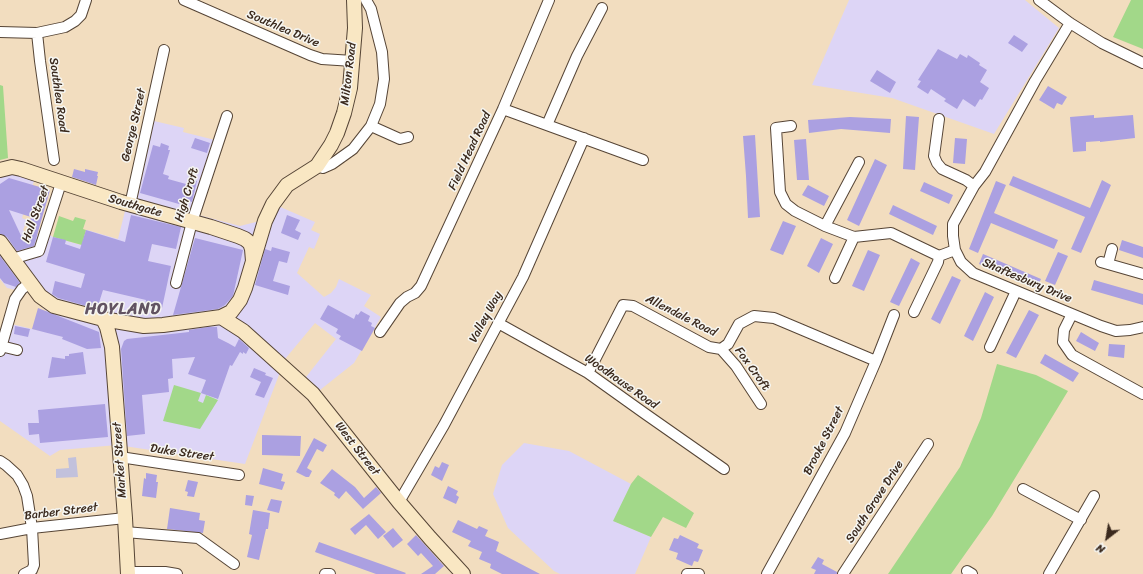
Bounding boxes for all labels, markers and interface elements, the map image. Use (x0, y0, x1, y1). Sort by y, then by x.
street label: Southlea Drive (245, 7, 321, 51)
street label: Milton Road (338, 42, 360, 106)
street label: Southlea Road (46, 57, 70, 133)
street label: George Street (119, 87, 149, 163)
street label: Field Head Road (446, 110, 494, 192)
street label: High Croft (172, 166, 202, 224)
street label: Hall Street (19, 184, 53, 244)
street label: Southgate (107, 191, 163, 221)
street label: Shaftesbury Drive (980, 256, 1074, 306)
street label: Valley Way (466, 289, 506, 345)
street label: Allendale Road (643, 292, 719, 340)
district label: HOYLAND (85, 300, 161, 320)
street label: Fox Croft (731, 344, 773, 394)
street label: Woodhouse Road (581, 351, 661, 413)
street label: Brooke Street (801, 404, 847, 478)
street label: West Street (332, 419, 382, 479)
street label: Market Street (110, 422, 130, 498)
street label: Duke Street (149, 441, 215, 465)
street label: South Grove Drive (843, 458, 907, 546)
street label: Barber Street (23, 500, 99, 524)
north arrow (1087, 518, 1127, 558)
text: N (1092, 539, 1109, 559)

